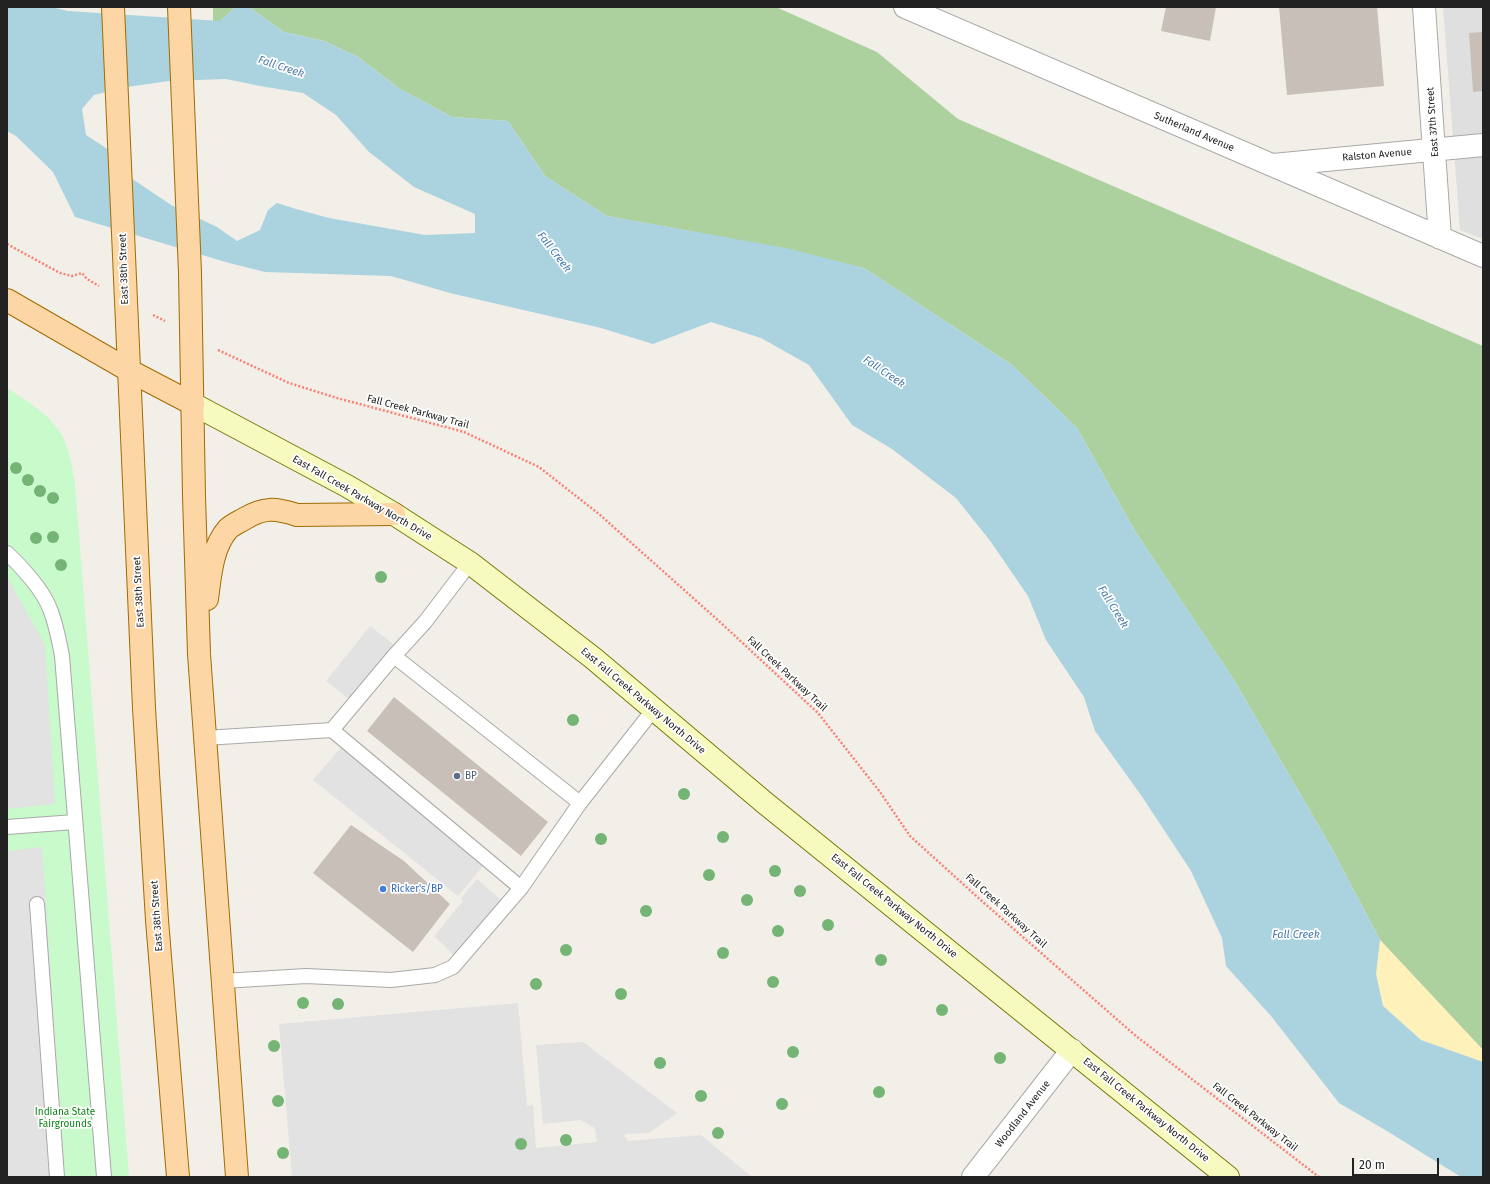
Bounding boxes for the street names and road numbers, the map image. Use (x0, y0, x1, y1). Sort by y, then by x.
street label: East 37th Street (1425, 87, 1441, 157)
street label: Sutherland Avenue (1152, 110, 1236, 154)
street label: Ralston Avenue (1342, 146, 1412, 164)
street label: East 38th Street (117, 233, 131, 305)
street label: Fall Creek Parkway Trail (366, 393, 470, 431)
street label: East Fall Creek Parkway North Drive (290, 453, 434, 543)
street label: East 38th Street (131, 556, 147, 628)
street label: Fall Creek Parkway Trail (745, 634, 829, 714)
street label: East Fall Creek Parkway North Drive (578, 645, 708, 757)
street label: East Fall Creek Parkway North Drive (828, 851, 960, 961)
street label: Fall Creek Parkway Trail (963, 871, 1049, 951)
street label: East 38th Street (149, 880, 165, 952)
street label: East Fall Creek Parkway North Drive (1080, 1055, 1212, 1165)
street label: Woodland Avenue (993, 1078, 1053, 1150)
street label: Fall Creek Parkway Trail (1210, 1080, 1300, 1154)

